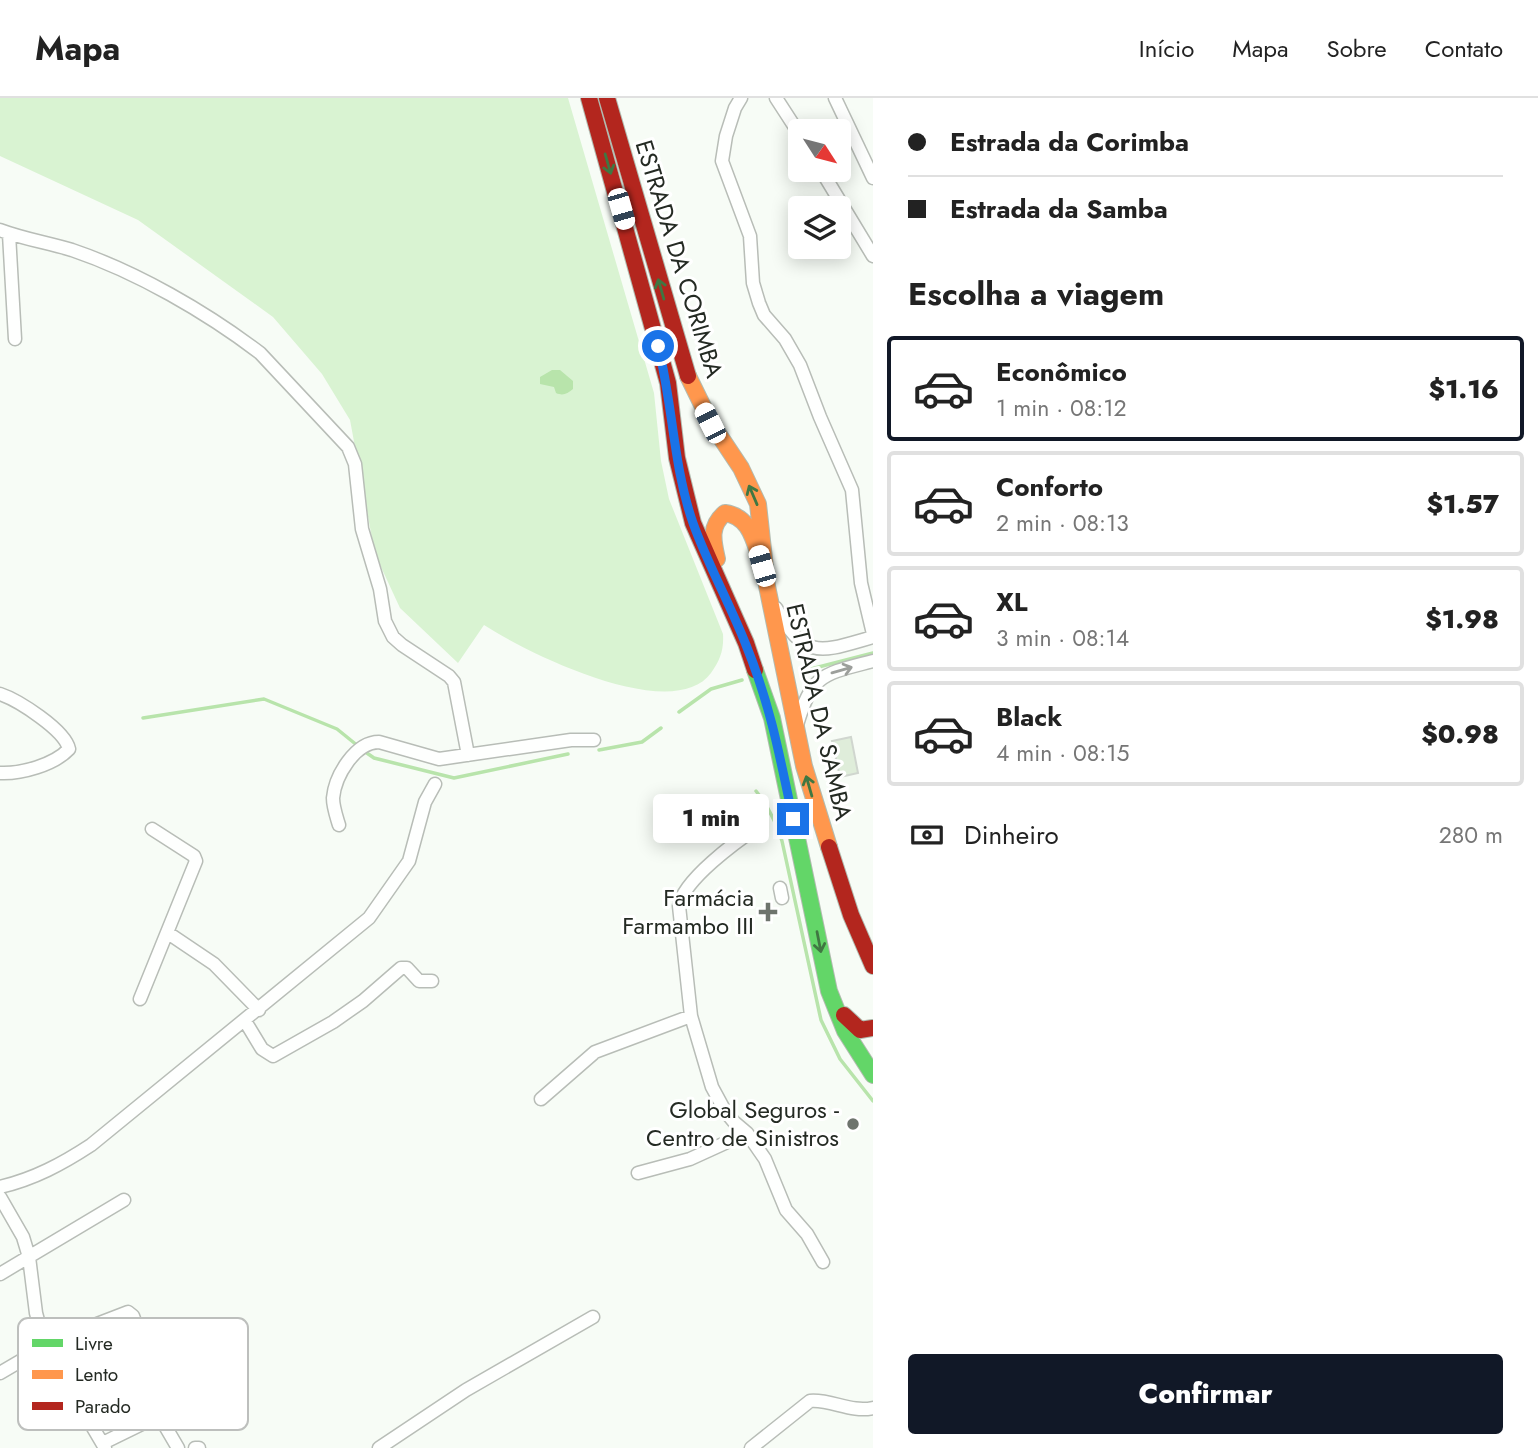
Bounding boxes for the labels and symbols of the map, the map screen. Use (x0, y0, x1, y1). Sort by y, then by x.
north arrow (788, 119, 850, 182)
street label: ESTRADA DA CORIMBA (627, 136, 732, 382)
one-way arrow (602, 152, 615, 174)
car (606, 186, 637, 232)
one-way arrow (654, 278, 667, 300)
route start (642, 330, 674, 362)
car (692, 400, 729, 446)
one-way arrow (746, 484, 759, 506)
car (747, 543, 778, 589)
street label: ESTRADA DA SAMBA (778, 600, 861, 824)
one-way arrow (831, 662, 853, 675)
one-way arrow (802, 776, 815, 798)
callout: 1 min (653, 794, 768, 844)
route end (777, 803, 809, 835)
place label: Farmácia Farmambo III (622, 880, 754, 943)
marker: Farmácia Farmambo III (760, 904, 776, 920)
one-way arrow (812, 930, 826, 953)
place label: Global Seguros - Centro de Sinistros (646, 1092, 839, 1155)
marker: Global Seguros - Centro de Sinistros (845, 1116, 861, 1132)
legend (18, 1318, 248, 1430)
text: Livre (75, 1330, 113, 1357)
text: Lento (75, 1361, 118, 1388)
text: Parado (75, 1393, 131, 1420)

